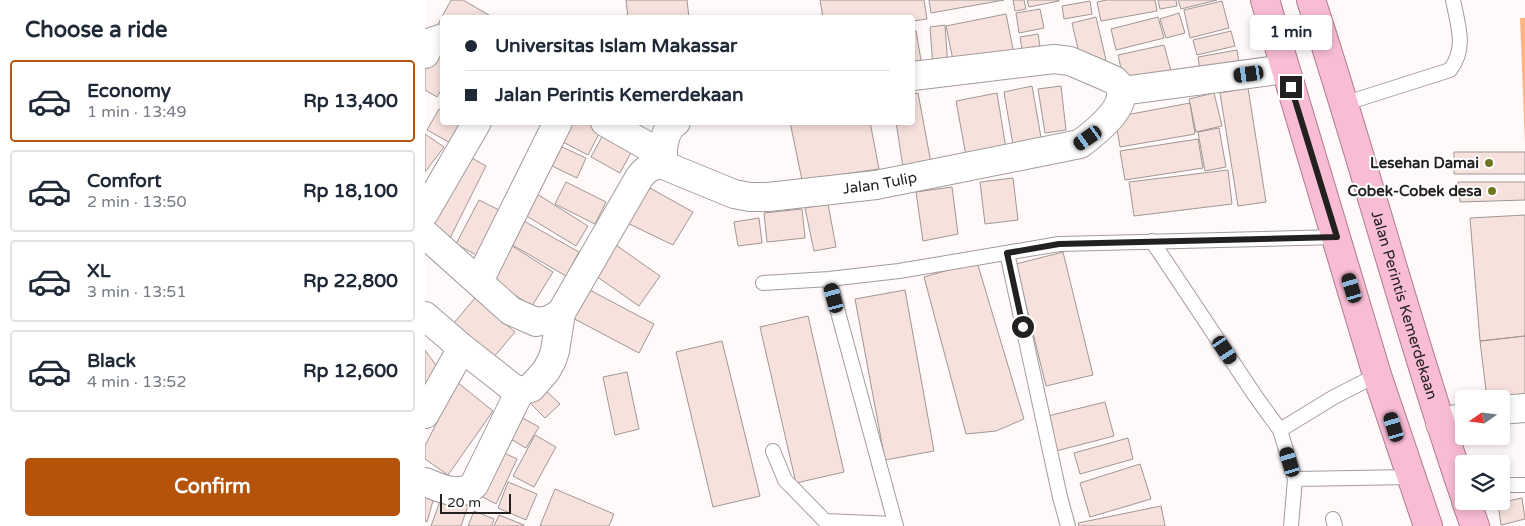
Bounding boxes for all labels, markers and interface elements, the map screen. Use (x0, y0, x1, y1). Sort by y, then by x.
callout: 1 min (1250, 14, 1332, 49)
text: Choose a ride (25, 17, 168, 43)
text: 1 min (1270, 22, 1312, 42)
text: Universitas Islam Makassar (495, 35, 737, 57)
car (1233, 64, 1264, 84)
route end (1280, 76, 1302, 98)
icon: car (27, 79, 72, 124)
text: Economy (87, 80, 171, 102)
text: Jalan Perintis Kemerdekaan (495, 84, 744, 106)
text: Rp 13,400 (303, 90, 398, 112)
text: 1 min · 13:49 (87, 102, 186, 122)
car (1071, 123, 1104, 153)
place label: Lesehan Damai (1370, 154, 1479, 172)
marker: Lesehan Damai (1483, 157, 1495, 169)
street label: Jalan Tulip (842, 168, 919, 198)
icon: car (27, 169, 72, 214)
text: Comfort (87, 170, 161, 192)
text: Rp 18,100 (303, 180, 398, 202)
place label: Cobek-Cobek desa (1348, 182, 1482, 200)
marker: Cobek-Cobek desa (1486, 185, 1498, 197)
text: 2 min · 13:50 (87, 192, 186, 212)
street label: Jalan Perintis Kemerdekaan (1367, 208, 1441, 402)
icon: car (27, 259, 72, 304)
text: XL (87, 260, 111, 282)
text: Rp 22,800 (303, 270, 398, 292)
car (1340, 271, 1363, 305)
text: 3 min · 13:51 (87, 282, 186, 302)
car (822, 282, 845, 314)
route start (1012, 316, 1034, 338)
car (1210, 333, 1239, 367)
icon: car (27, 349, 72, 394)
text: Black (87, 350, 136, 372)
text: Rp 12,600 (303, 360, 398, 382)
text: 4 min · 13:52 (87, 372, 186, 392)
north arrow (1455, 390, 1510, 445)
map controls (1455, 390, 1510, 510)
car (1382, 410, 1405, 444)
car (1278, 445, 1301, 479)
button: layers (1455, 455, 1510, 510)
button: Confirm (25, 458, 400, 516)
scale bar (440, 491, 511, 514)
text: 20 m (447, 494, 481, 511)

